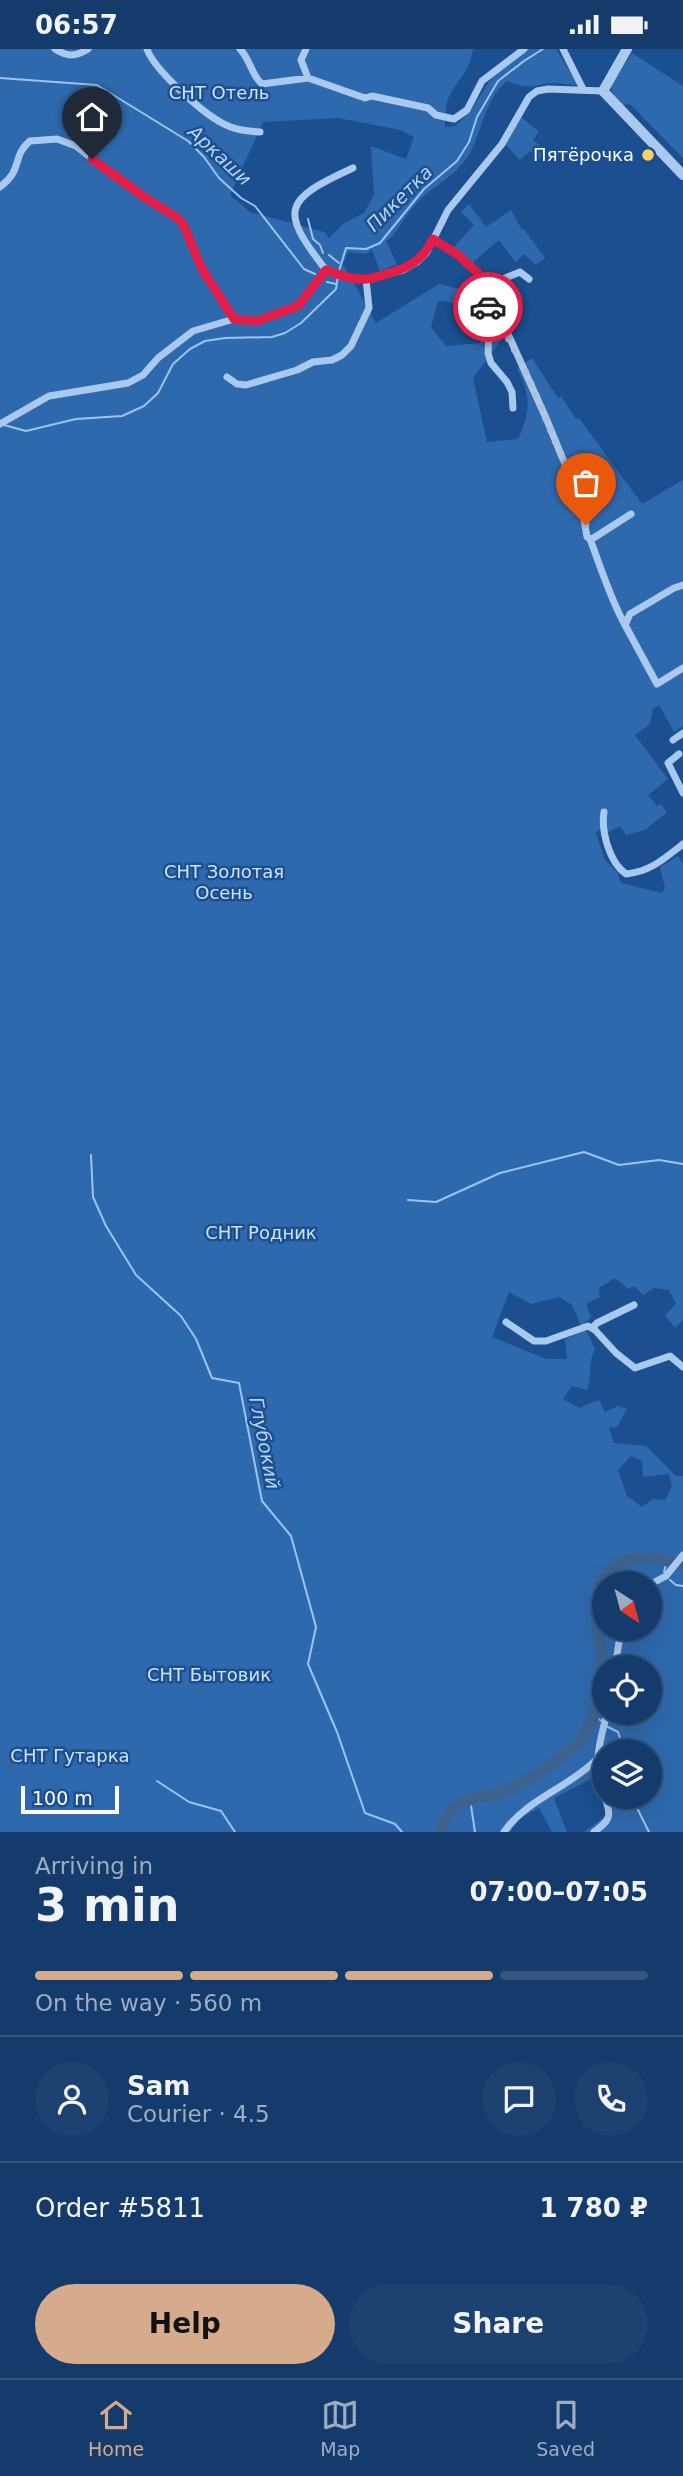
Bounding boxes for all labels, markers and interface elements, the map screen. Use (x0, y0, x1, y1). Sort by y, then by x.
text: 06:57 (35, 10, 118, 40)
park label: СНТ Отель (169, 82, 269, 103)
pin (62, 87, 122, 159)
icon: home (73, 98, 111, 136)
water label: Аркаши (183, 119, 256, 190)
place label: Пятёрочка (533, 144, 634, 165)
marker: Пятёрочка (640, 147, 656, 163)
water label: Пикетка (362, 161, 436, 235)
courier (453, 272, 523, 342)
icon: car (469, 288, 507, 326)
pin (556, 453, 616, 525)
icon: bag (567, 464, 605, 502)
park label: СНТ Золотая Осень (164, 861, 284, 903)
park label: СНТ Родник (205, 1222, 317, 1243)
water label: Глубокий (245, 1395, 285, 1491)
north arrow (592, 1571, 662, 1641)
map controls (592, 1571, 662, 1809)
button: locate (592, 1655, 662, 1725)
park label: СНТ Бытовик (147, 1664, 271, 1685)
button: layers (592, 1739, 662, 1809)
park label: СНТ Гутарка (10, 1745, 130, 1766)
scale bar (21, 1783, 119, 1815)
text: 100 m (32, 1787, 93, 1809)
text: Arriving in (35, 1853, 153, 1879)
text: 07:00–07:05 (469, 1877, 648, 1907)
text: 3 min (35, 1878, 179, 1932)
text: On the way · 560 m (35, 1990, 262, 2016)
button: person (35, 2062, 109, 2136)
button: chat (482, 2062, 556, 2136)
button: phone (574, 2062, 648, 2136)
text: Sam (127, 2071, 190, 2101)
text: Courier · 4.5 (127, 2101, 270, 2127)
text: Order #5811 (35, 2193, 205, 2223)
text: 1 780 ₽ (539, 2193, 648, 2223)
button: Help (35, 2284, 335, 2364)
button: Share (349, 2284, 648, 2364)
tab: Home (88, 2396, 144, 2460)
tab: Map (320, 2396, 360, 2460)
tab: Saved (536, 2396, 595, 2460)

